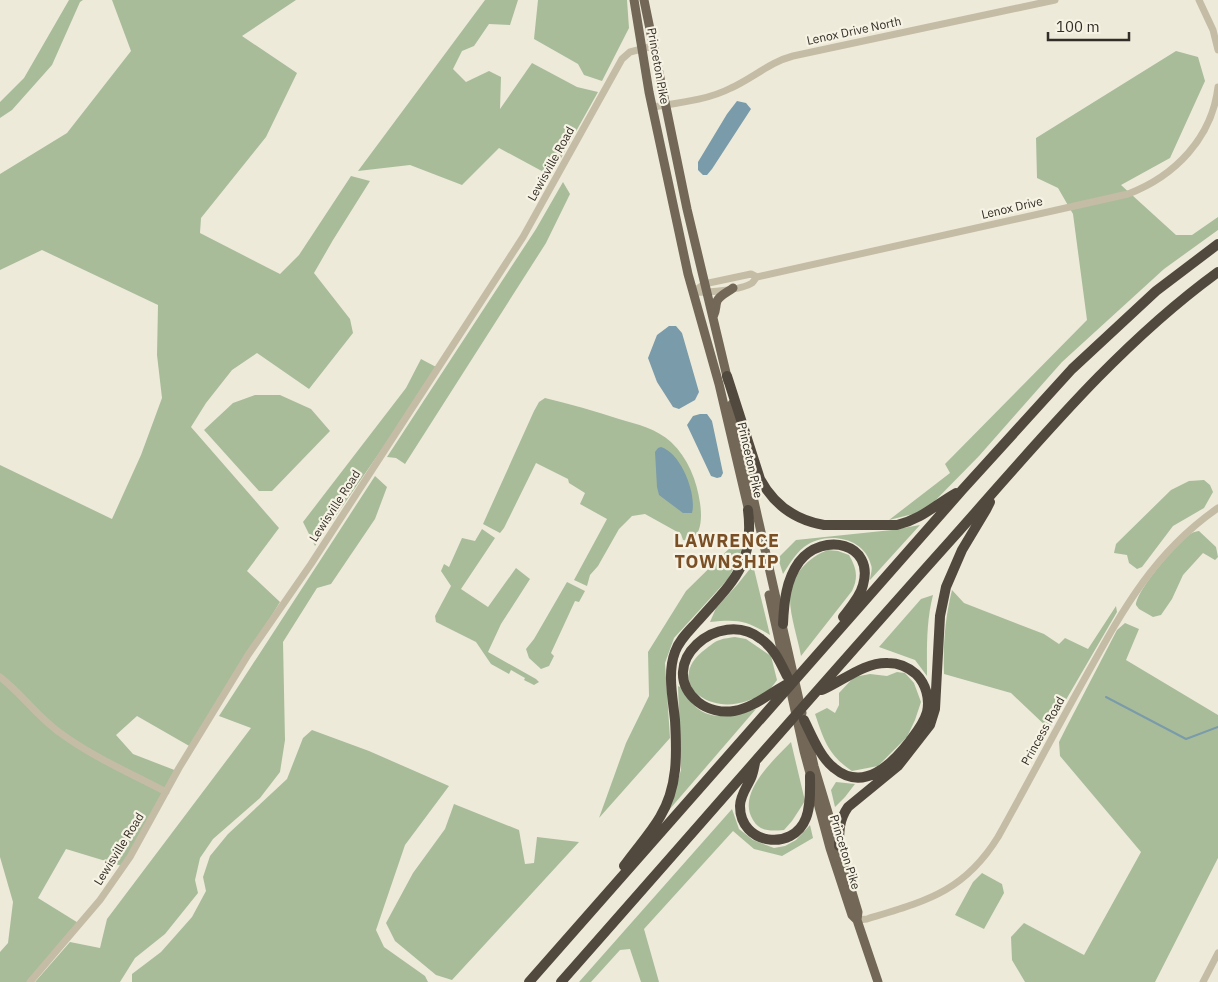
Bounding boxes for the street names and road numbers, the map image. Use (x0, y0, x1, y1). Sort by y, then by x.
street label: Lenox Drive North (805, 13, 902, 48)
street label: Princeton Pike (644, 26, 673, 106)
street label: Lewisville Road (524, 124, 577, 204)
street label: Lenox Drive (980, 193, 1044, 222)
street label: Princeton Pike (734, 420, 767, 500)
street label: Lewisville Road (306, 467, 363, 544)
street label: Princess Road (1018, 694, 1068, 768)
street label: Lewisville Road (90, 810, 147, 888)
street label: Princeton Pike (827, 813, 864, 891)

